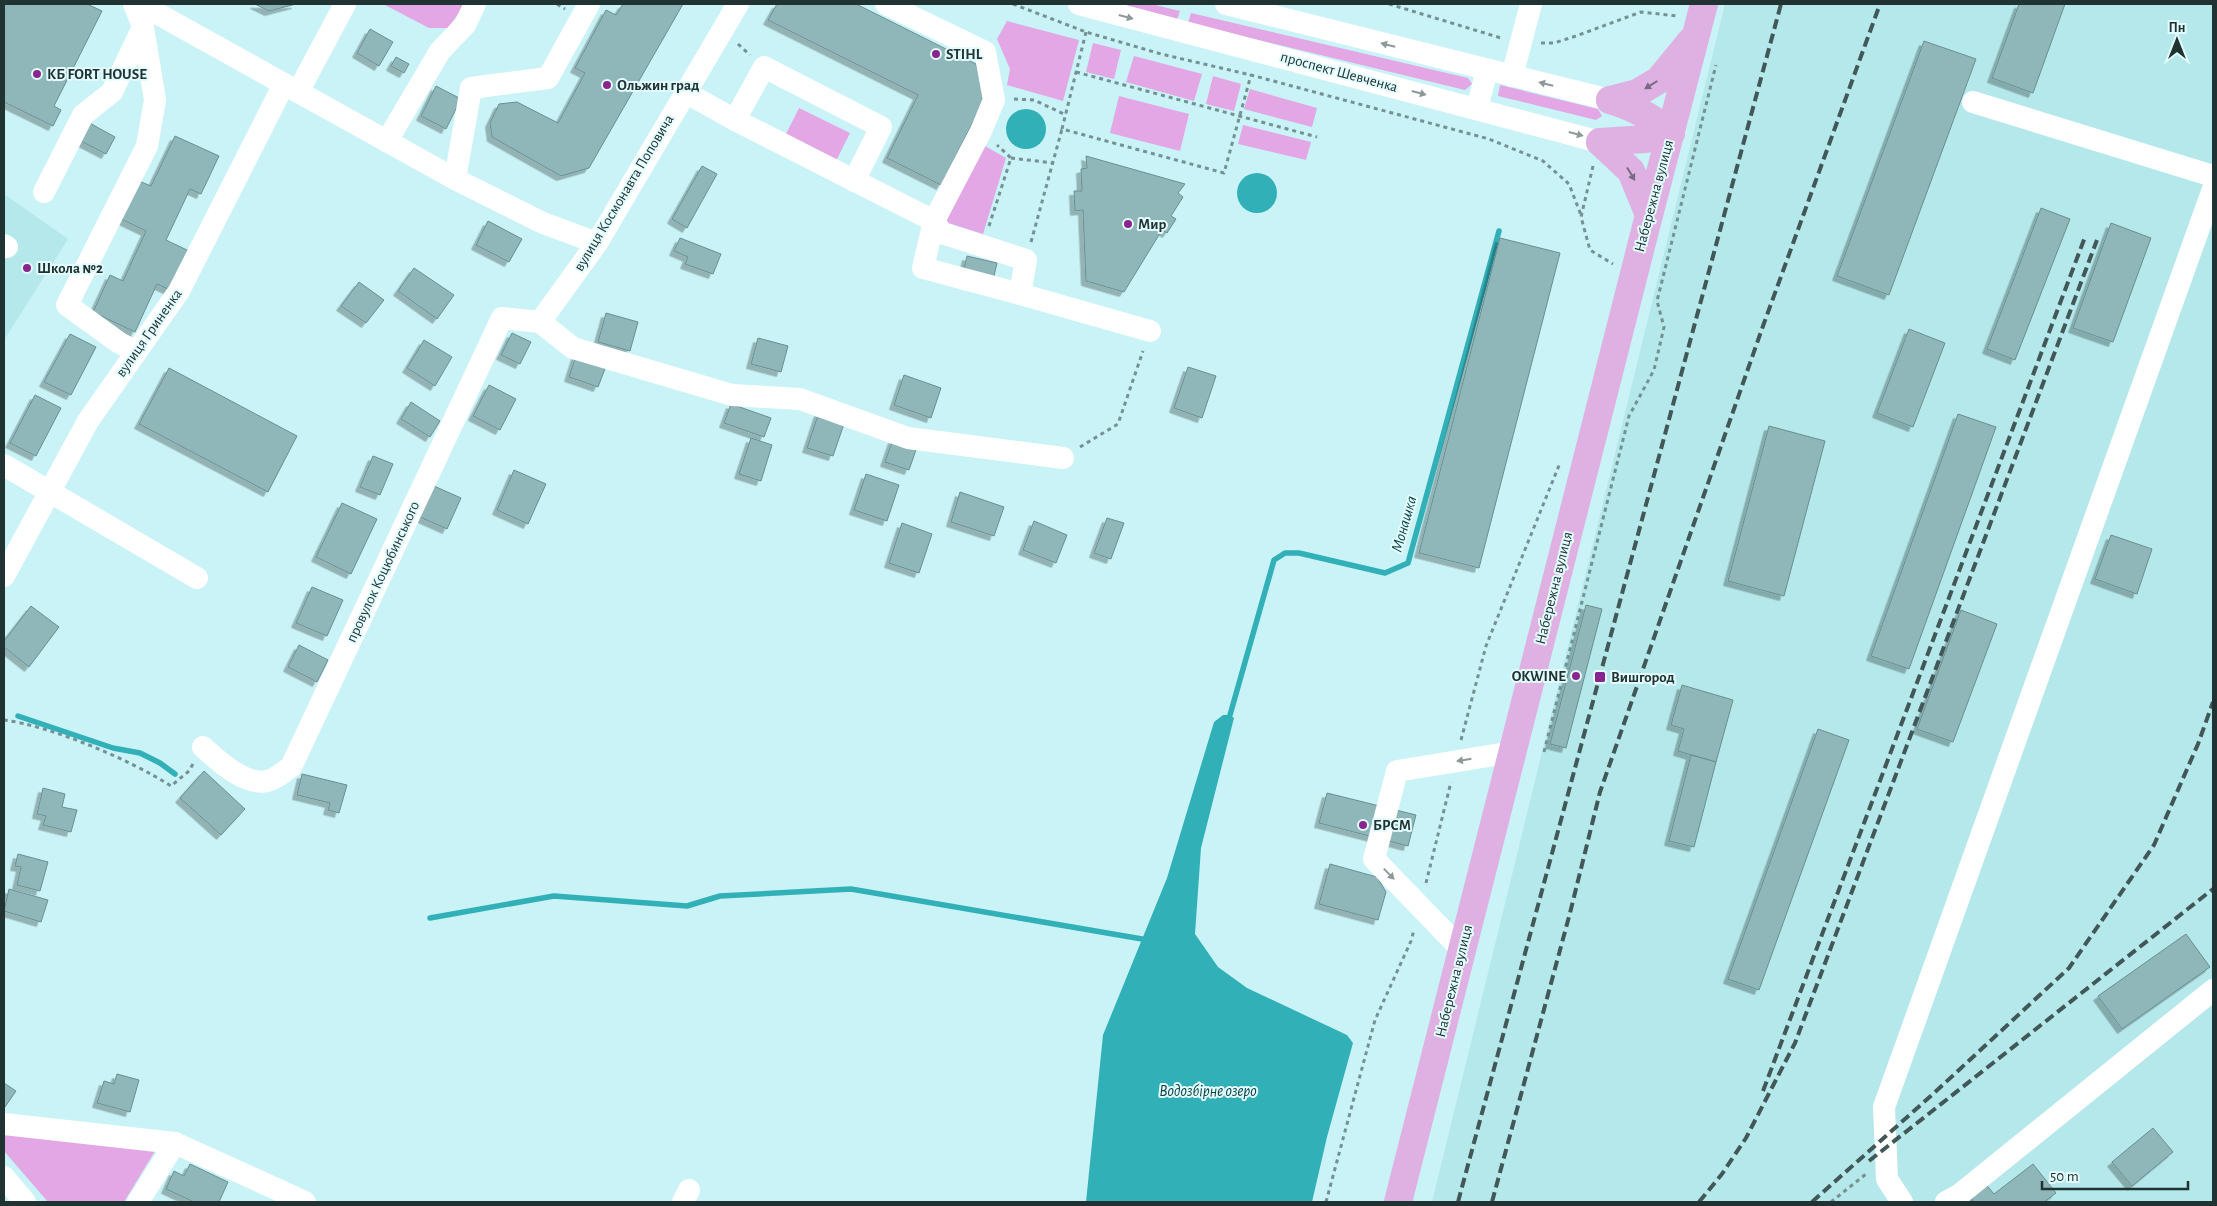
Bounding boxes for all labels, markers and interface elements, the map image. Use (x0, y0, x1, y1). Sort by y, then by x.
one-way arrow (1118, 13, 1133, 21)
north arrow (2152, 15, 2202, 65)
text: Пн (2168, 21, 2186, 35)
one-way arrow (1381, 41, 1396, 49)
place label: STIHL (946, 47, 983, 62)
marker: STIHL (930, 48, 942, 60)
street label: проспект Шевченка (1279, 49, 1399, 95)
place label: КБ FORT HOUSE (47, 67, 147, 82)
marker: КБ FORT HOUSE (31, 68, 43, 80)
place label: Ольжин град (617, 78, 699, 93)
marker: Ольжин град (601, 79, 613, 91)
one-way arrow (1538, 80, 1554, 88)
one-way arrow (1644, 80, 1658, 90)
one-way arrow (1411, 89, 1426, 97)
street label: вулиця Космонавта Поповича (571, 112, 677, 274)
one-way arrow (1568, 131, 1583, 139)
street label: Набережна вулиця (1632, 138, 1676, 254)
one-way arrow (1626, 167, 1635, 181)
place label: Мир (1138, 217, 1166, 232)
marker: Мир (1122, 218, 1134, 230)
place label: Школа №2 (37, 261, 103, 276)
marker: Школа №2 (21, 262, 33, 274)
street label: вулиця Гриненка (113, 286, 185, 380)
water label: Монашка (1388, 494, 1420, 554)
street label: провулок Коцюбинського (344, 499, 422, 645)
street label: Набережна вулиця (1533, 530, 1575, 646)
place label: OKWINE (1512, 669, 1566, 684)
marker: OKWINE (1570, 670, 1582, 682)
marker: Вишгород (1593, 670, 1607, 684)
place label: Вишгород (1611, 670, 1675, 685)
one-way arrow (1456, 756, 1472, 764)
place label: БРСМ (1373, 818, 1411, 833)
marker: БРСМ (1357, 819, 1369, 831)
one-way arrow (1382, 867, 1394, 879)
street label: Набережна вулиця (1433, 923, 1475, 1039)
water label: Водозбірне озеро (1159, 1083, 1257, 1100)
scale bar (2042, 1158, 2188, 1190)
text: 50 m (2050, 1169, 2079, 1184)

